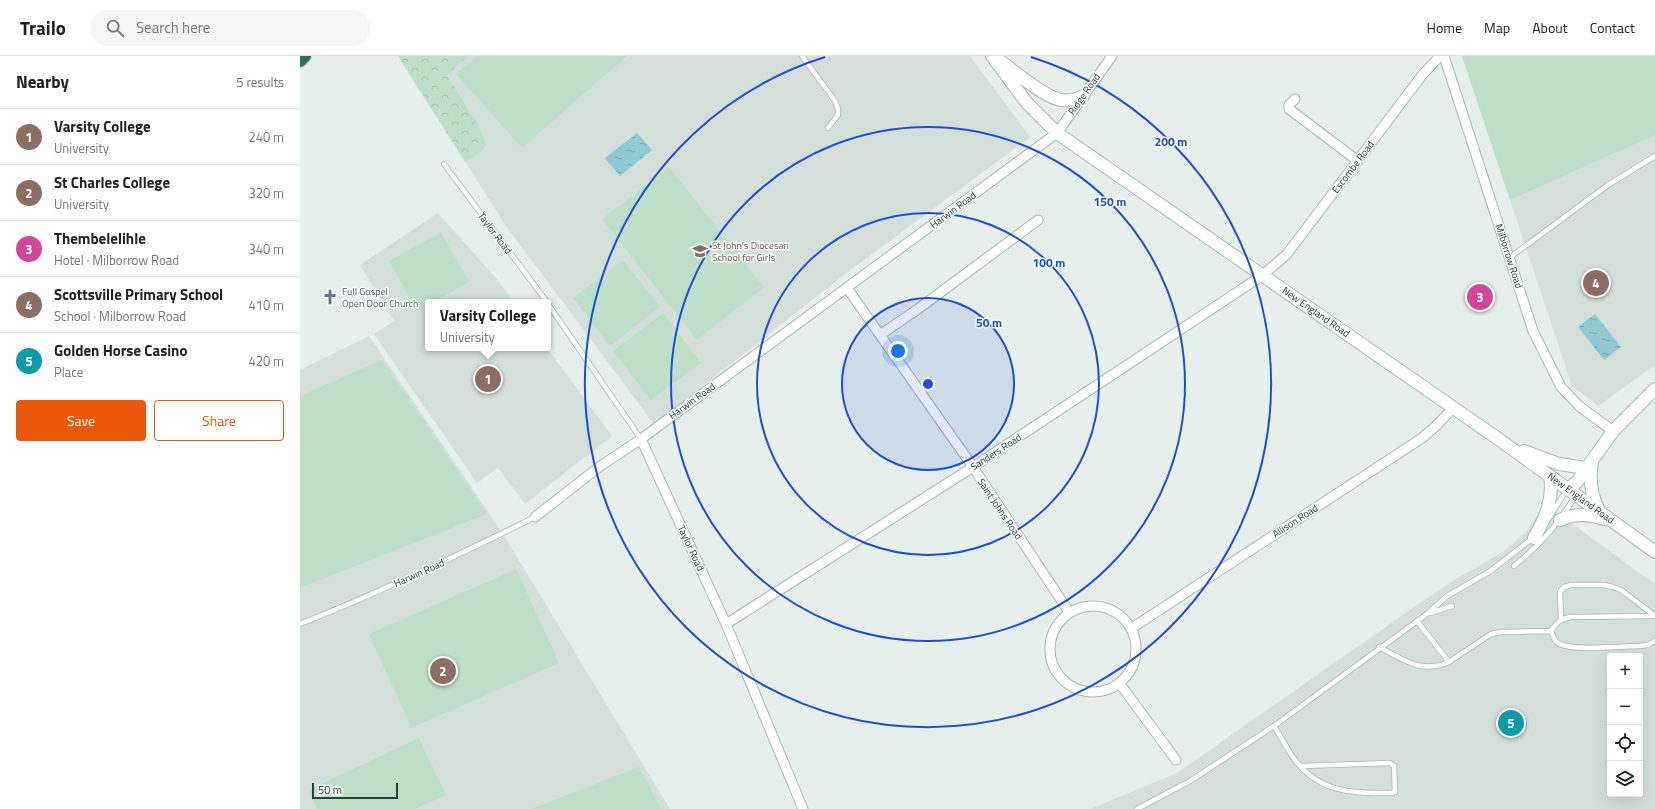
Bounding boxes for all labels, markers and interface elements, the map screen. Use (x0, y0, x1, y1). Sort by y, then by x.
search box (90, 10, 370, 46)
text: Trailo (20, 13, 66, 42)
text: Search here (136, 16, 210, 39)
icon: search (104, 17, 126, 39)
text: Home (1427, 17, 1462, 38)
text: Map (1484, 17, 1510, 38)
text: About (1532, 17, 1568, 38)
text: Contact (1590, 17, 1635, 38)
text: Nearby (16, 69, 69, 95)
street label: Ridge Road (1064, 70, 1104, 118)
text: 5 results (236, 72, 284, 92)
text: Varsity College (54, 115, 151, 138)
text: 1 (25, 127, 33, 147)
text: 240 m (248, 127, 284, 147)
text: 200 m (1155, 132, 1187, 151)
text: University (54, 138, 109, 158)
street label: Escombe Road (1328, 138, 1378, 196)
text: St Charles College (54, 171, 170, 194)
text: 2 (25, 183, 33, 203)
text: 320 m (248, 183, 284, 203)
street label: Harwin Road (927, 188, 979, 232)
text: 150 m (1094, 192, 1126, 211)
text: University (54, 194, 109, 214)
street label: Taylor Road (474, 209, 516, 257)
street label: Milborrow Road (1492, 222, 1526, 290)
text: Thembelelihle (54, 227, 146, 250)
place label: St John's Diocesan School for Girls (712, 238, 789, 265)
text: 3 (25, 239, 33, 259)
text: 340 m (248, 239, 284, 259)
school or university icon: St John's Diocesan School for Girls (691, 242, 709, 260)
text: Hotel · Milborrow Road (54, 250, 179, 270)
text: 100 m (1033, 253, 1065, 272)
pin: 4 (1583, 268, 1609, 298)
pin: 3 (1467, 282, 1493, 312)
text: Scottsville Primary School (54, 283, 223, 306)
street label: New England Road (1279, 283, 1353, 341)
place label: Full Gospel Open Door Church (342, 284, 418, 311)
church icon: Full Gospel Open Door Church (321, 288, 339, 306)
text: 4 (25, 295, 33, 315)
text: 410 m (248, 295, 284, 315)
popup (425, 299, 551, 351)
text: Varsity College (440, 304, 536, 327)
text: School · Milborrow Road (54, 306, 186, 326)
text: 50 m (976, 313, 1002, 332)
text: University (440, 327, 495, 347)
text: Golden Horse Casino (54, 339, 187, 362)
your location (888, 341, 908, 361)
text: 5 (25, 351, 33, 371)
text: 420 m (248, 351, 284, 371)
text: Place (54, 362, 83, 382)
pin: 1 (475, 364, 501, 394)
centre of rings (921, 377, 935, 391)
street label: Harwin Road (666, 379, 718, 423)
button: Save (16, 400, 146, 441)
button: Share (154, 400, 284, 441)
street label: Sanders Road (968, 430, 1024, 474)
street label: New England Road (1544, 469, 1618, 527)
street label: Saint Johns Road (974, 475, 1026, 543)
street label: Allison Road (1269, 501, 1321, 541)
street label: Taylor Road (674, 523, 708, 573)
street label: Harwin Road (391, 555, 447, 591)
map controls (1607, 653, 1643, 797)
button: + (1607, 653, 1643, 689)
pin: 2 (430, 656, 456, 686)
button: − (1607, 689, 1643, 725)
pin: 5 (1498, 708, 1524, 738)
button: locate (1607, 725, 1643, 761)
button: layers (1607, 761, 1643, 797)
scale bar (312, 781, 398, 800)
text: 50 m (318, 782, 342, 798)

